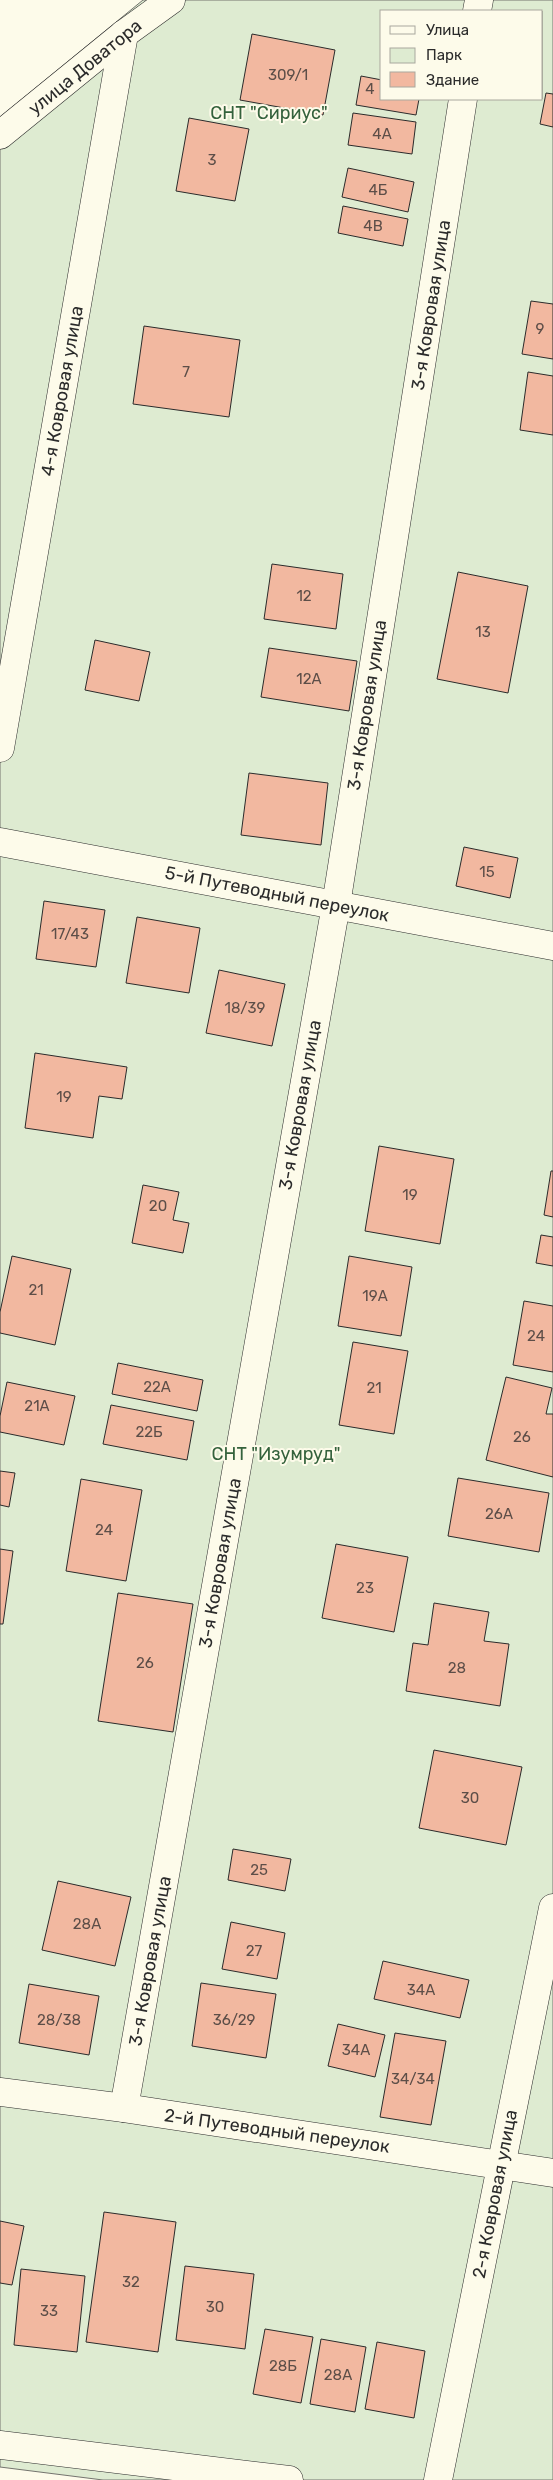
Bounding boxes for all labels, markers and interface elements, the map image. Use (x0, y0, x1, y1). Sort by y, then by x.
legend (380, 10, 543, 100)
street label: улица Доватора (24, 15, 146, 119)
text: Улица (426, 21, 469, 39)
text: Парк (426, 46, 462, 64)
house number: 309/1 (268, 66, 308, 84)
text: Здание (426, 71, 479, 89)
house number: 4 (365, 80, 375, 98)
park label: СНТ "Сириус" (210, 102, 328, 124)
house number: 4А (372, 125, 392, 143)
house number: 3 (207, 151, 217, 169)
house number: 4Б (369, 181, 388, 199)
house number: 4В (363, 217, 383, 235)
street label: 3-я Ковровая улица (407, 218, 455, 392)
street label: 4-я Ковровая улица (36, 304, 88, 478)
house number: 9 (536, 320, 545, 338)
house number: 7 (182, 363, 190, 381)
house number: 12 (296, 587, 312, 605)
street label: 3-я Ковровая улица (343, 618, 391, 792)
house number: 13 (475, 623, 491, 641)
house number: 12А (296, 670, 322, 688)
street label: 5-й Путеводный переулок (163, 861, 391, 927)
house number: 15 (479, 863, 495, 881)
house number: 17/43 (51, 925, 89, 943)
house number: 18/39 (224, 999, 266, 1017)
street label: 3-я Ковровая улица (274, 1018, 326, 1192)
house number: 19 (56, 1088, 72, 1106)
house number: 19 (402, 1186, 418, 1204)
house number: 20 (149, 1197, 167, 1215)
house number: 21 (28, 1281, 44, 1299)
house number: 19А (362, 1287, 388, 1305)
house number: 24 (527, 1327, 545, 1345)
house number: 22А (143, 1378, 171, 1396)
house number: 21 (366, 1379, 382, 1397)
house number: 21А (24, 1397, 50, 1415)
house number: 22Б (135, 1423, 163, 1441)
house number: 26 (513, 1428, 531, 1446)
park label: СНТ "Изумруд" (212, 1443, 340, 1465)
street label: 3-я Ковровая улица (194, 1476, 246, 1650)
house number: 26А (485, 1505, 513, 1523)
house number: 24 (95, 1521, 113, 1539)
house number: 23 (356, 1579, 374, 1597)
house number: 26 (136, 1654, 154, 1672)
house number: 28 (448, 1659, 466, 1677)
house number: 30 (461, 1789, 479, 1807)
house number: 25 (250, 1861, 268, 1879)
street label: 3-я Ковровая улица (124, 1874, 176, 2048)
house number: 28А (73, 1915, 101, 1933)
house number: 27 (246, 1942, 263, 1960)
house number: 34А (407, 1981, 435, 1999)
house number: 28/38 (37, 2011, 81, 2029)
house number: 36/29 (213, 2011, 255, 2029)
house number: 34А (342, 2041, 370, 2059)
house number: 34/34 (391, 2070, 435, 2088)
street label: 2-й Путеводный переулок (163, 2104, 391, 2158)
street label: 2-я Ковровая улица (468, 2108, 522, 2280)
house number: 32 (122, 2273, 140, 2291)
house number: 30 (206, 2298, 224, 2316)
house number: 33 (40, 2302, 58, 2320)
house number: 28Б (269, 2357, 297, 2375)
house number: 28А (324, 2366, 352, 2384)

